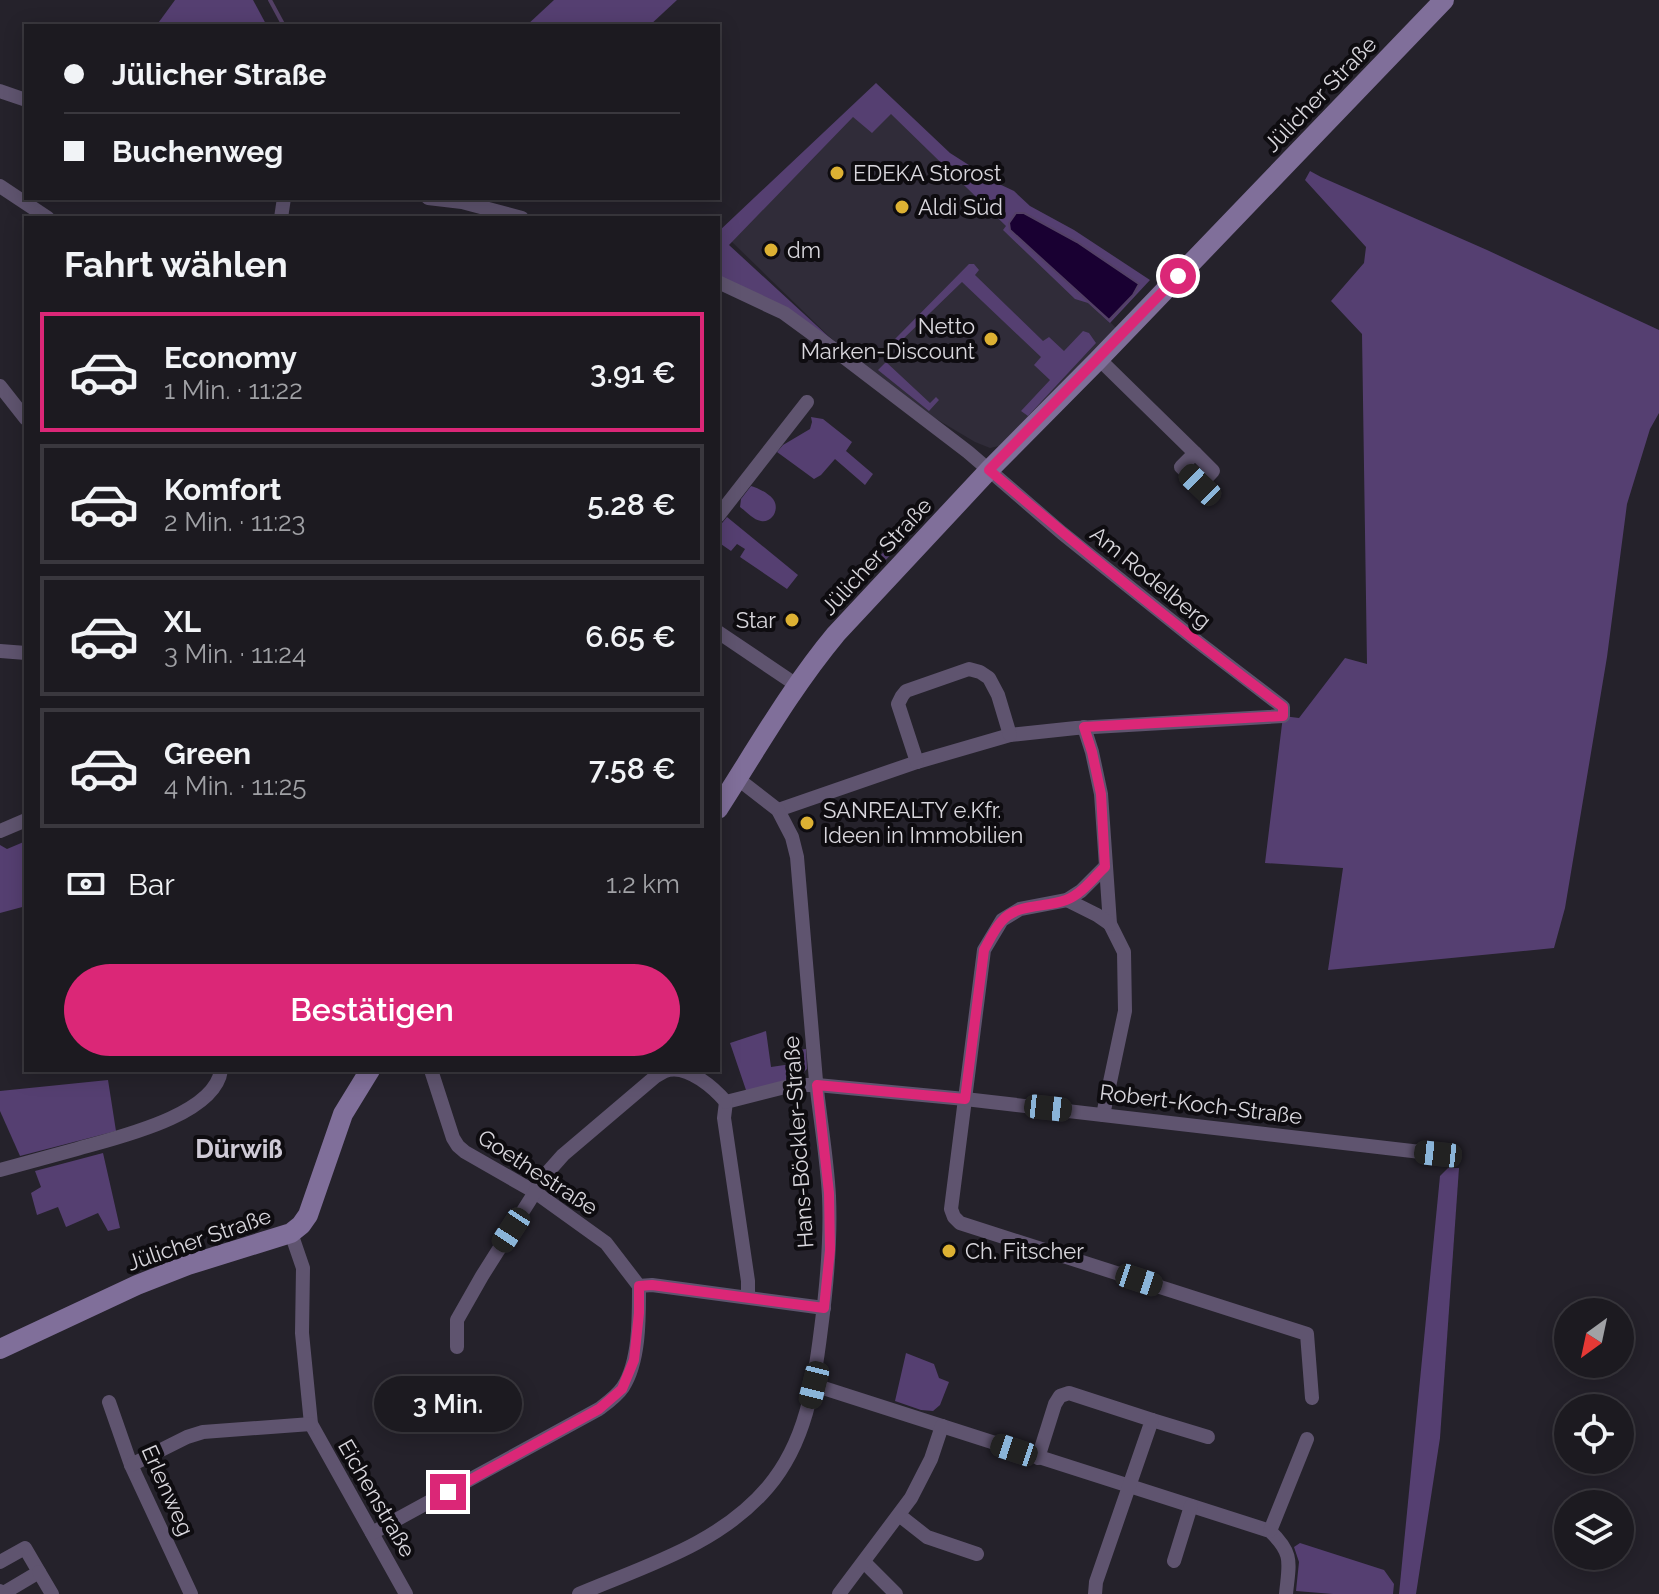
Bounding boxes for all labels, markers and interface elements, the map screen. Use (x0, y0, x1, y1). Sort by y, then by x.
street label: Jülicher Straße (1258, 31, 1382, 157)
text: Jülicher Straße (112, 57, 326, 92)
text: Buchenweg (112, 134, 283, 169)
place label: EDEKA Storost (853, 160, 1002, 186)
marker: EDEKA Storost (828, 164, 846, 182)
place label: Aldi Süd (918, 194, 1003, 220)
marker: Aldi Süd (893, 198, 911, 216)
place label: dm (787, 237, 821, 263)
marker: dm (762, 241, 780, 259)
text: Fahrt wählen (64, 243, 288, 285)
route start (1160, 258, 1196, 294)
place label: Netto Marken-Discount (801, 313, 976, 364)
marker: Netto Marken-Discount (982, 330, 1000, 348)
icon: car (68, 336, 140, 408)
text: Economy (164, 340, 297, 375)
text: 3.91 € (590, 355, 676, 390)
text: 1 Min. · 11:22 (164, 375, 303, 405)
car (1174, 460, 1226, 510)
icon: car (68, 468, 140, 540)
text: Komfort (164, 472, 281, 507)
text: 5.28 € (587, 487, 676, 522)
street label: Jülicher Straße (815, 492, 937, 620)
text: 2 Min. · 11:23 (164, 507, 305, 537)
street label: Am Rodelberg (1085, 520, 1217, 634)
icon: car (68, 600, 140, 672)
text: XL (164, 604, 201, 639)
place label: Star (736, 607, 776, 633)
marker: Star (783, 611, 801, 629)
text: 6.65 € (585, 619, 676, 654)
text: 3 Min. · 11:24 (164, 639, 306, 669)
icon: car (68, 732, 140, 804)
text: Green (164, 736, 251, 771)
text: 7.58 € (589, 751, 676, 786)
text: 4 Min. · 11:25 (164, 771, 306, 801)
place label: SANREALTY e.Kfr. Ideen in Immobilien (823, 797, 1023, 848)
marker: SANREALTY e.Kfr. Ideen in Immobilien (798, 814, 816, 832)
icon: cash (64, 862, 108, 906)
text: Bar (128, 867, 175, 902)
text: 1.2 km (606, 869, 680, 899)
button: Bestätigen (64, 964, 680, 1056)
street label: Hans-Böckler-Straße (778, 1035, 818, 1249)
street label: Robert-Koch-Straße (1098, 1079, 1304, 1129)
car (1023, 1094, 1073, 1122)
street label: Goethestraße (473, 1124, 603, 1220)
district label: Dürwiß (195, 1134, 283, 1164)
car (1413, 1140, 1463, 1168)
street label: Jülicher Straße (124, 1202, 274, 1276)
car (488, 1203, 534, 1257)
place label: Ch. Fitscher (965, 1238, 1084, 1264)
marker: Ch. Fitscher (940, 1242, 958, 1260)
car (1112, 1261, 1166, 1299)
north arrow (1554, 1298, 1634, 1378)
map controls (1554, 1298, 1634, 1570)
car (797, 1359, 831, 1411)
callout: 3 Min. (374, 1376, 522, 1432)
text: 3 Min. (413, 1389, 483, 1419)
button: locate (1554, 1394, 1634, 1474)
car (987, 1431, 1041, 1469)
street label: Eichenstraße (333, 1435, 421, 1562)
street label: Erlenweg (136, 1441, 200, 1539)
route end (430, 1474, 466, 1510)
button: layers (1554, 1490, 1634, 1570)

